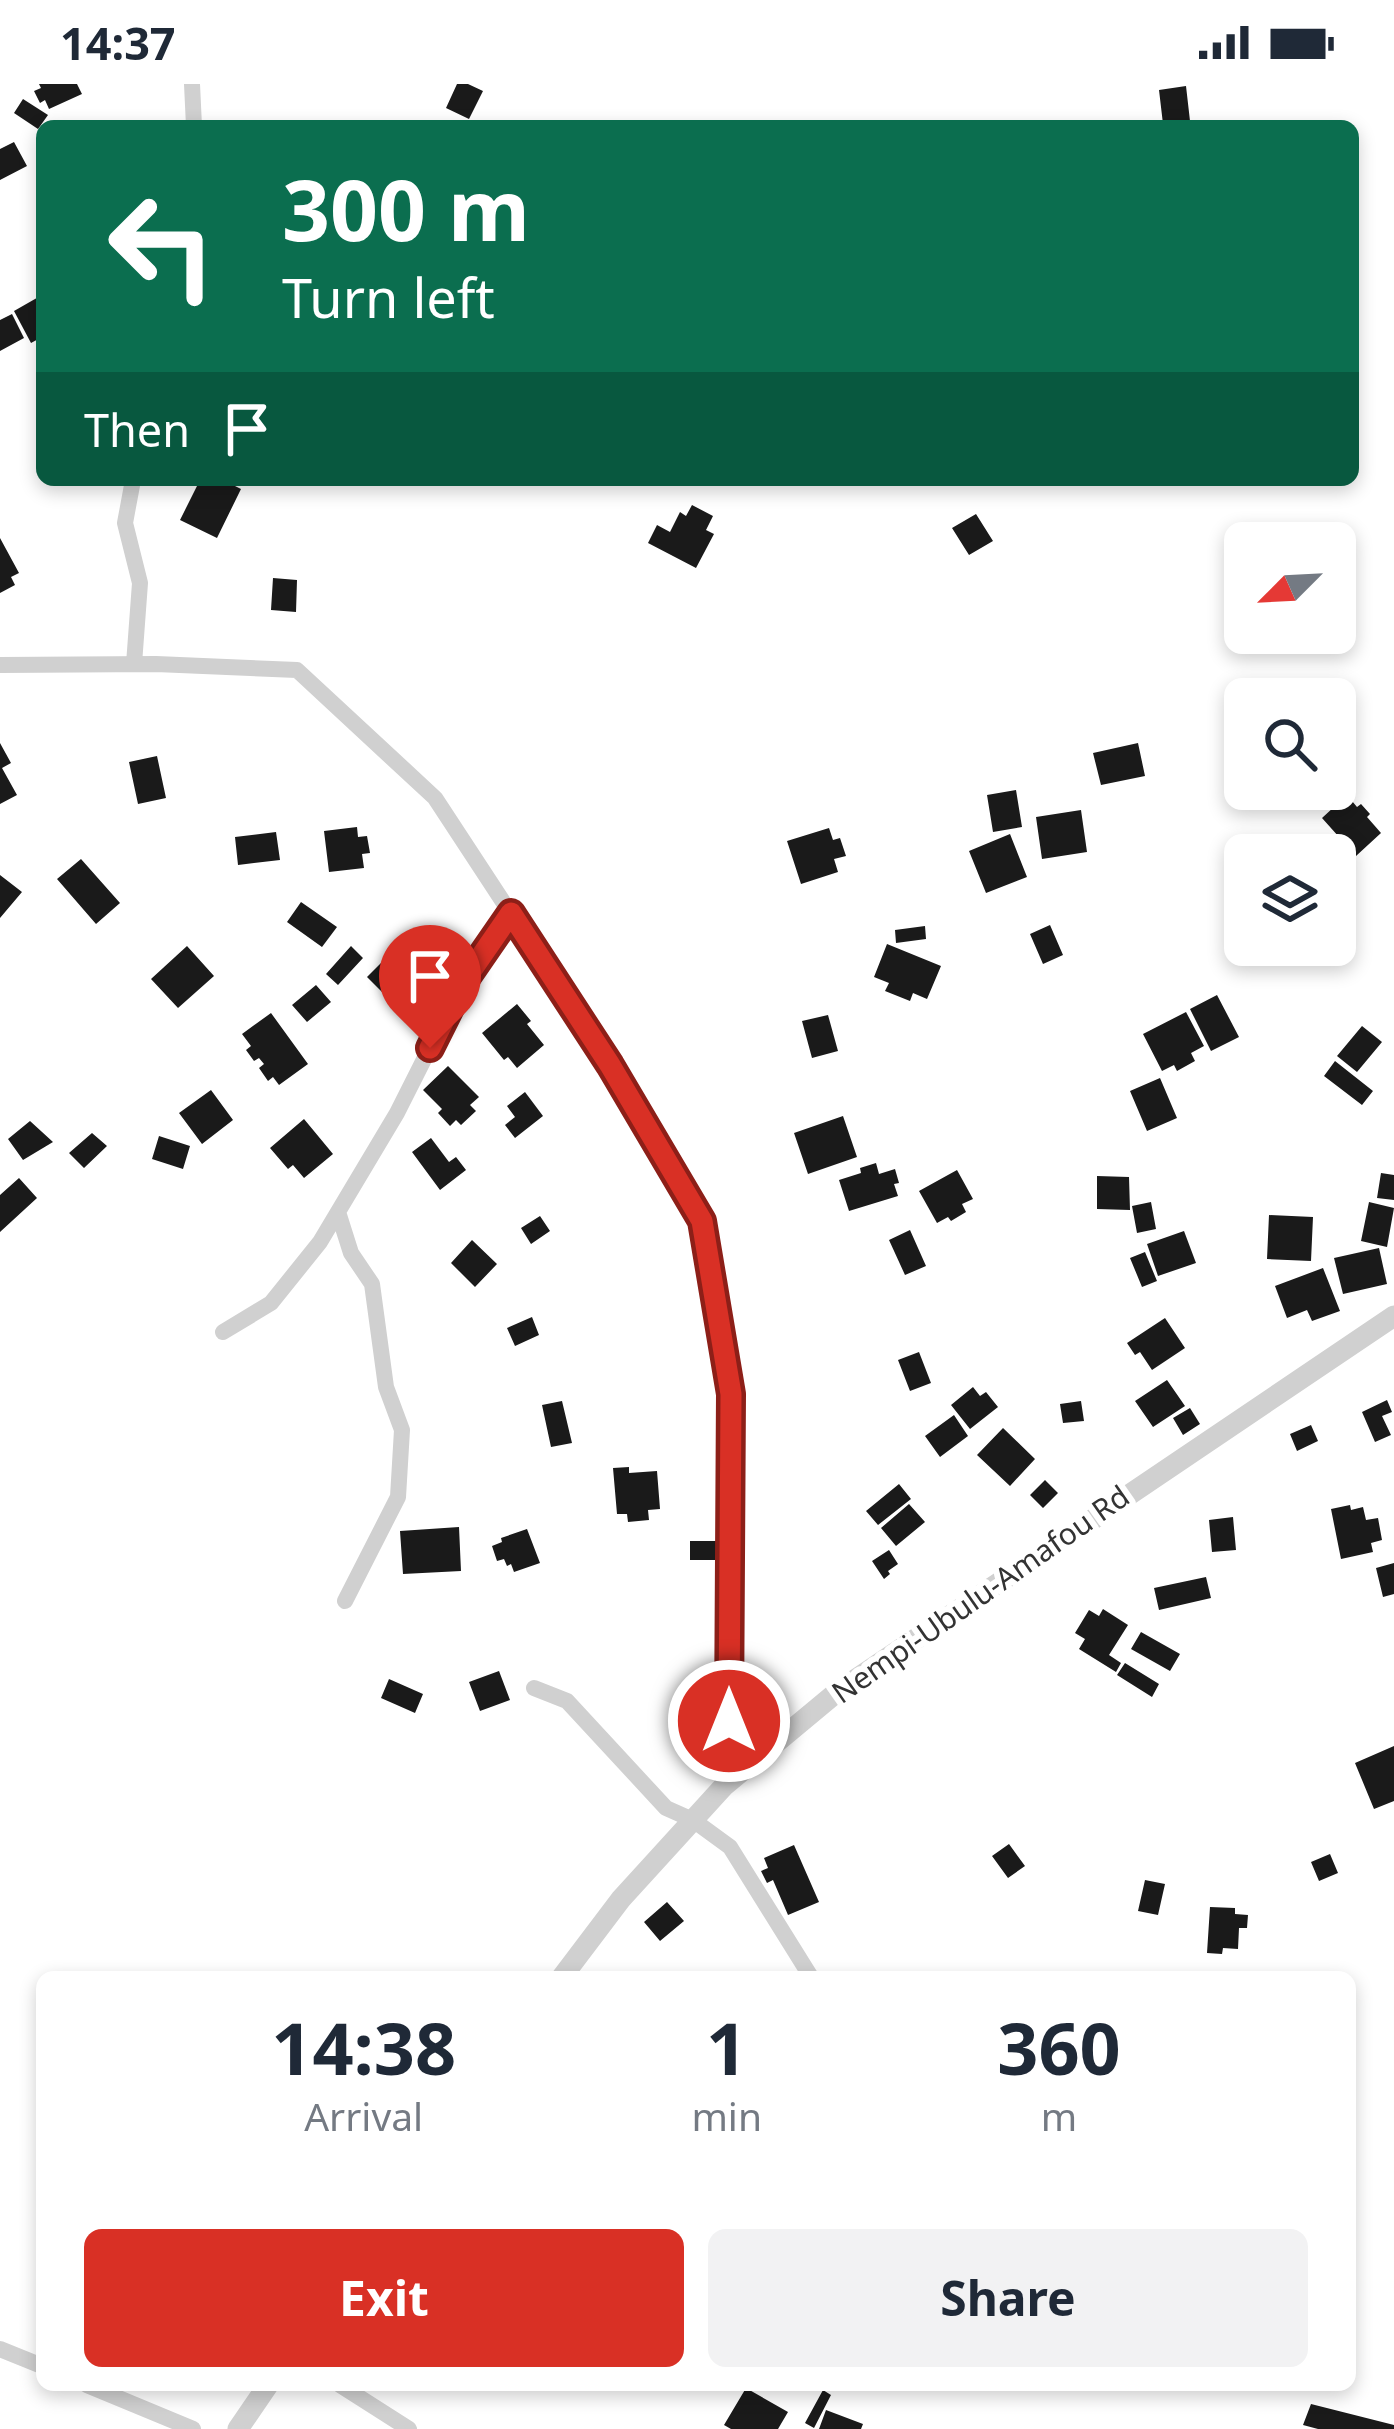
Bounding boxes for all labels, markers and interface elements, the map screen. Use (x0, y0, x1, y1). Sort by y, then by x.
text: 14:37 (60, 12, 176, 73)
text: 300 m (282, 151, 530, 266)
icon: left (84, 168, 240, 324)
text: Turn left (282, 260, 495, 334)
icon: arrive (214, 396, 280, 462)
text: Then (84, 399, 190, 460)
north arrow (1224, 522, 1356, 654)
map controls (1224, 522, 1356, 966)
button: search (1224, 678, 1356, 810)
button: layers (1224, 834, 1356, 966)
pin (379, 925, 481, 1048)
icon: arrive (397, 943, 463, 1009)
street label: Nempi-Ubulu-Amafou Rd (823, 1475, 1137, 1712)
position arrow (666, 1658, 792, 1784)
text: 14:38 (271, 1998, 456, 2096)
text: 1 (706, 1998, 747, 2096)
text: 360 (997, 1998, 1121, 2096)
text: Arrival (304, 2089, 423, 2142)
text: min (691, 2089, 762, 2142)
text: m (1041, 2089, 1077, 2142)
button: Exit (84, 2229, 684, 2367)
button: Share (708, 2229, 1308, 2367)

